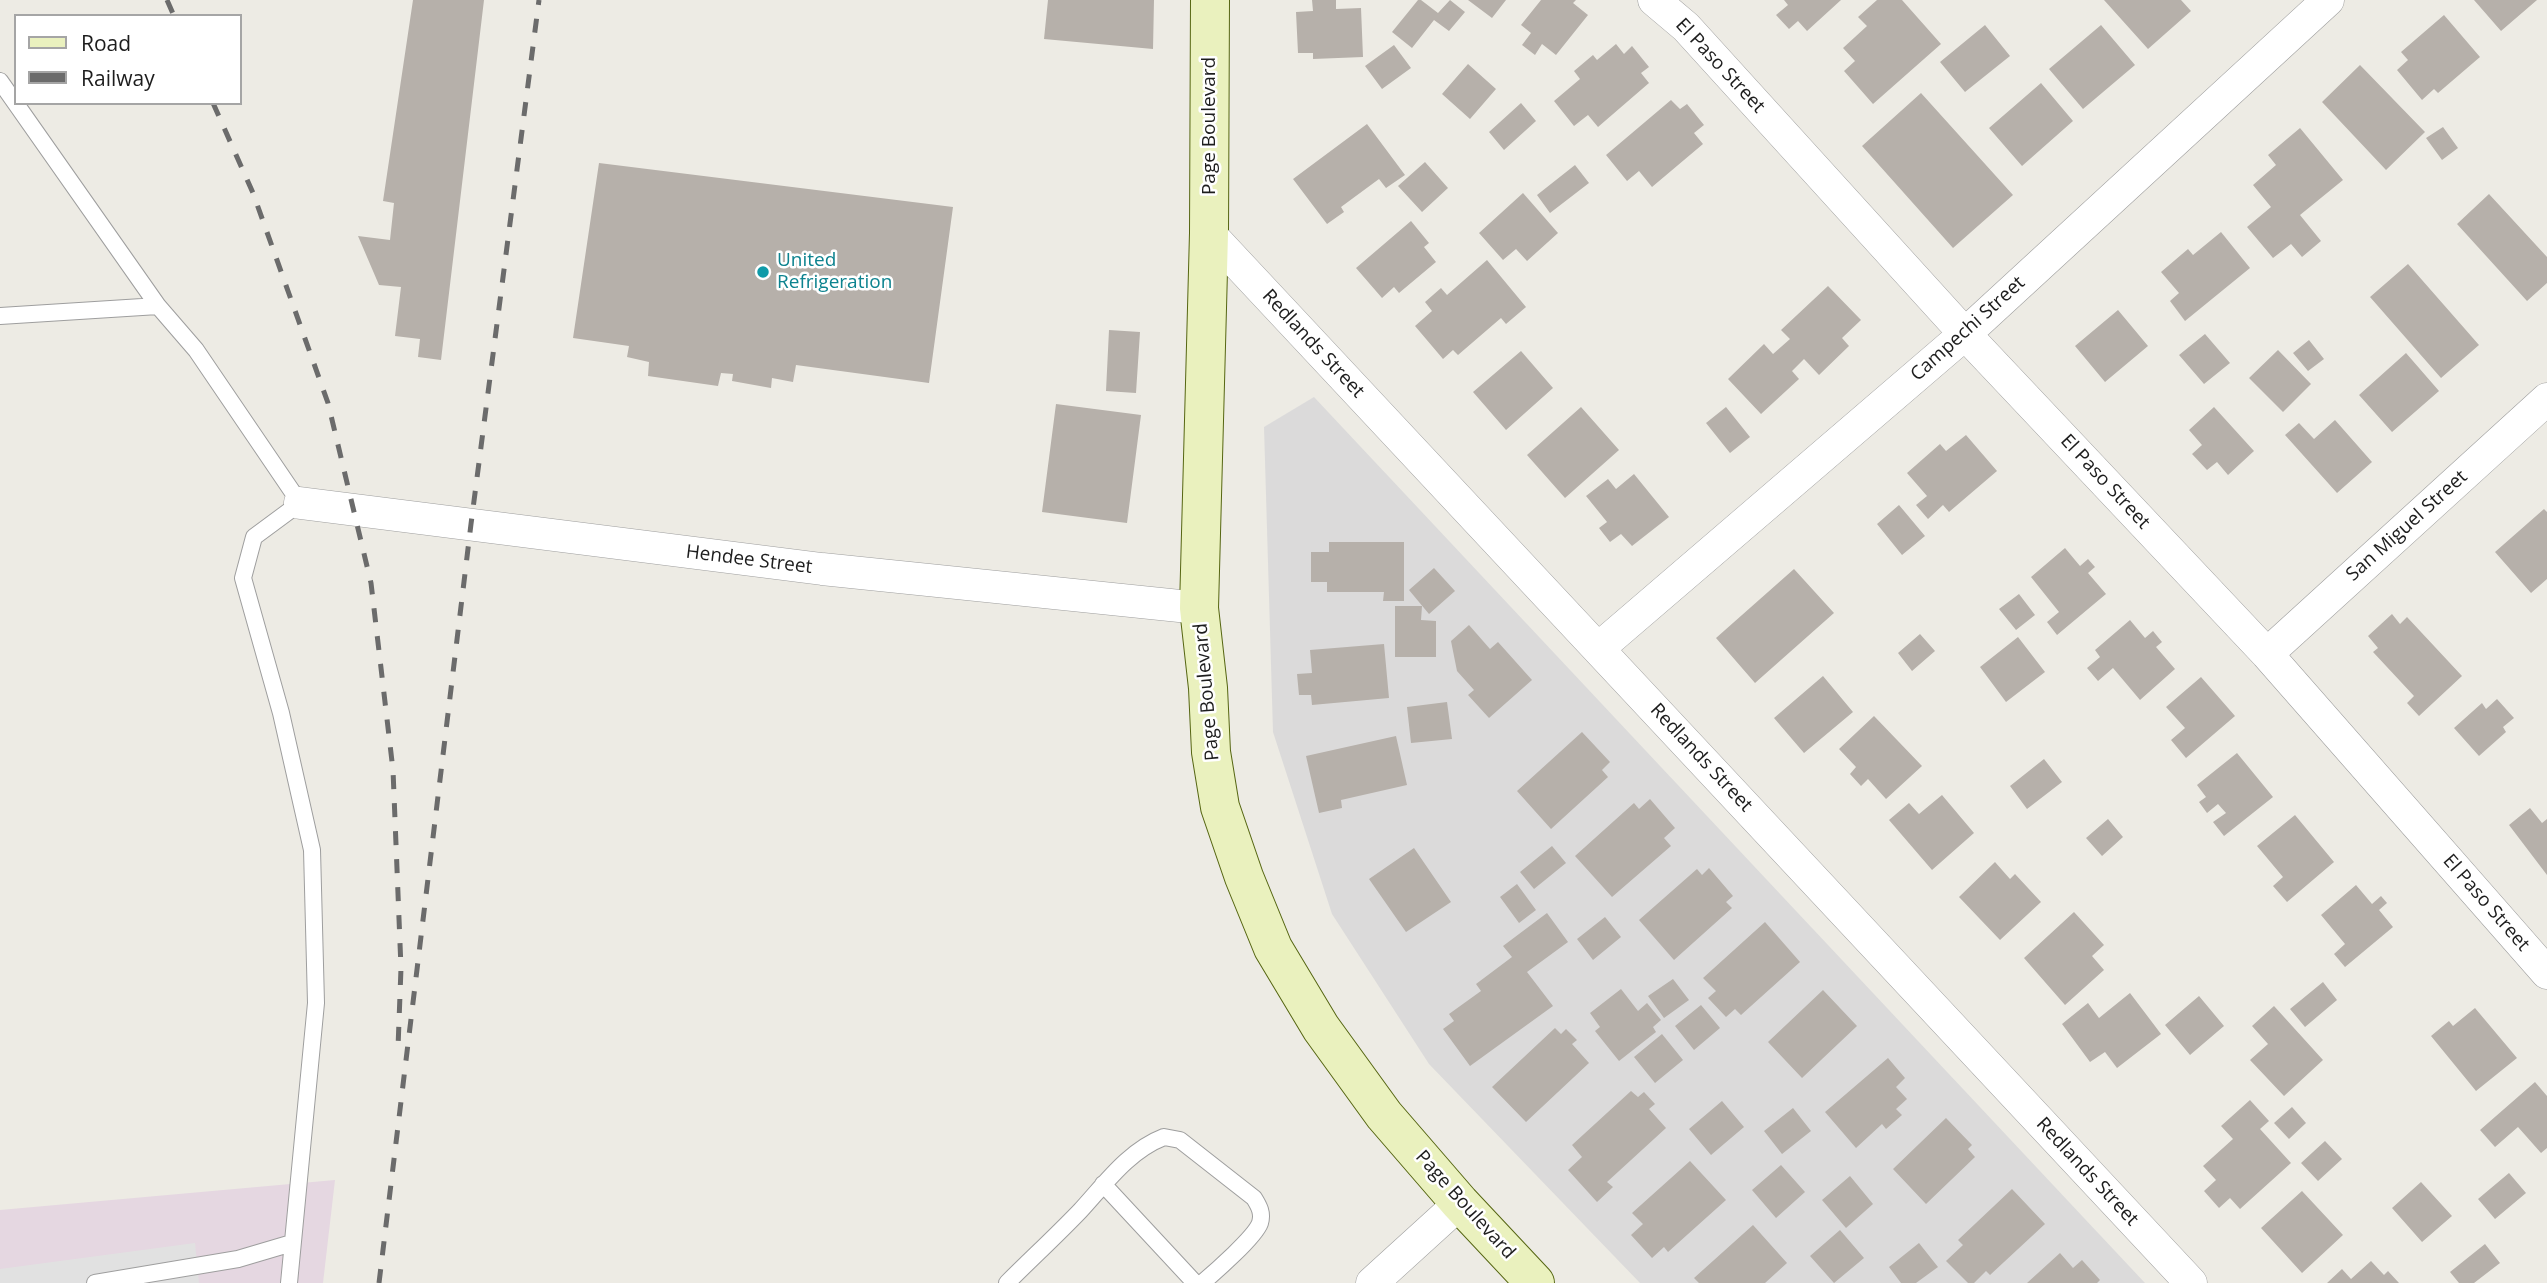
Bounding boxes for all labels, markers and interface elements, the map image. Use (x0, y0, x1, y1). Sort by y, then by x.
legend (14, 14, 242, 105)
street label: El Paso Street (1670, 14, 1770, 118)
text: Road (81, 29, 131, 57)
street label: Page Boulevard (1199, 57, 1221, 195)
text: Railway (81, 64, 155, 92)
place label: United Refrigeration (777, 250, 892, 294)
marker: United Refrigeration (755, 264, 771, 280)
street label: Campechi Street (1906, 272, 2030, 386)
street label: Redlands Street (1257, 285, 1369, 403)
street label: El Paso Street (2055, 430, 2155, 534)
street label: San Miguel Street (2342, 466, 2472, 586)
street label: Hendee Street (684, 541, 814, 579)
street label: Page Boulevard (1190, 622, 1224, 762)
street label: Redlands Street (1645, 699, 1757, 817)
street label: El Paso Street (2438, 850, 2534, 956)
street label: Redlands Street (2031, 1113, 2143, 1231)
street label: Page Boulevard (1410, 1146, 1520, 1264)

